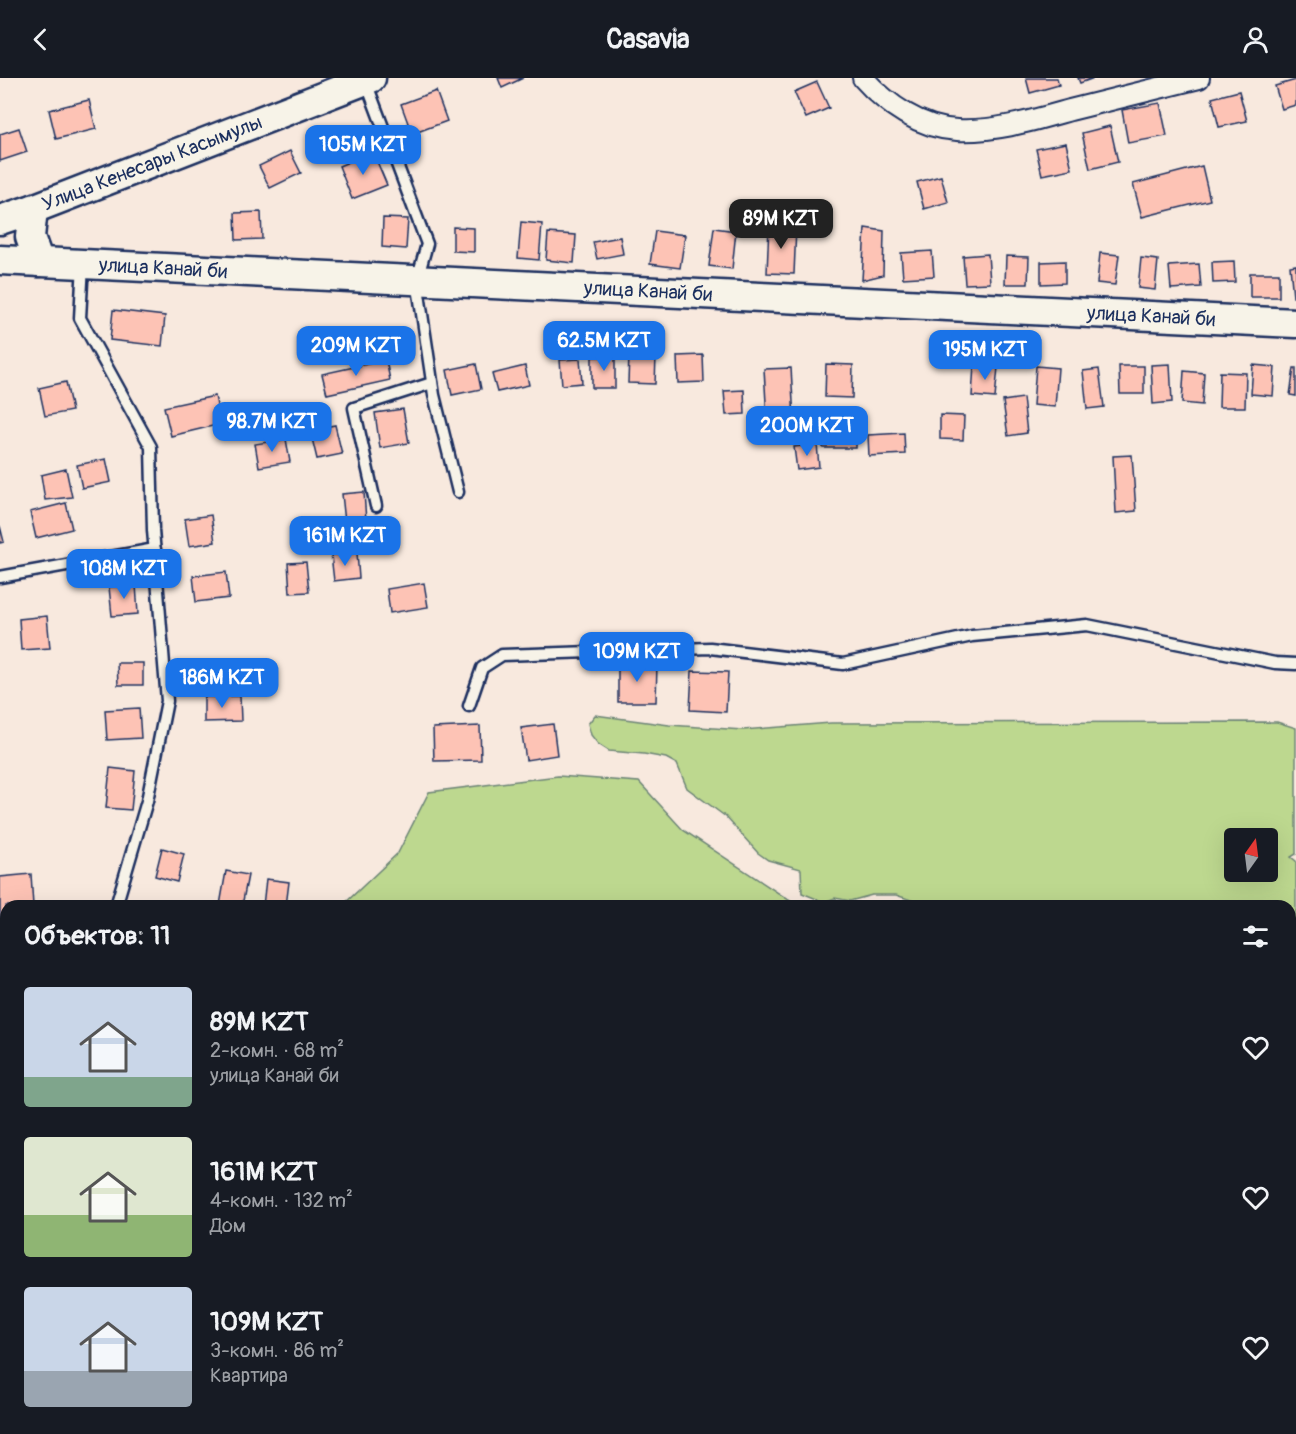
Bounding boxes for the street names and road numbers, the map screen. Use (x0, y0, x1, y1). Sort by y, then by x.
street label: Улица Кенесары Касымулы (38, 109, 266, 217)
street label: улица Канай би (97, 252, 228, 284)
street label: улица Канай би (582, 275, 713, 307)
street label: улица Канай би (1085, 300, 1216, 332)

